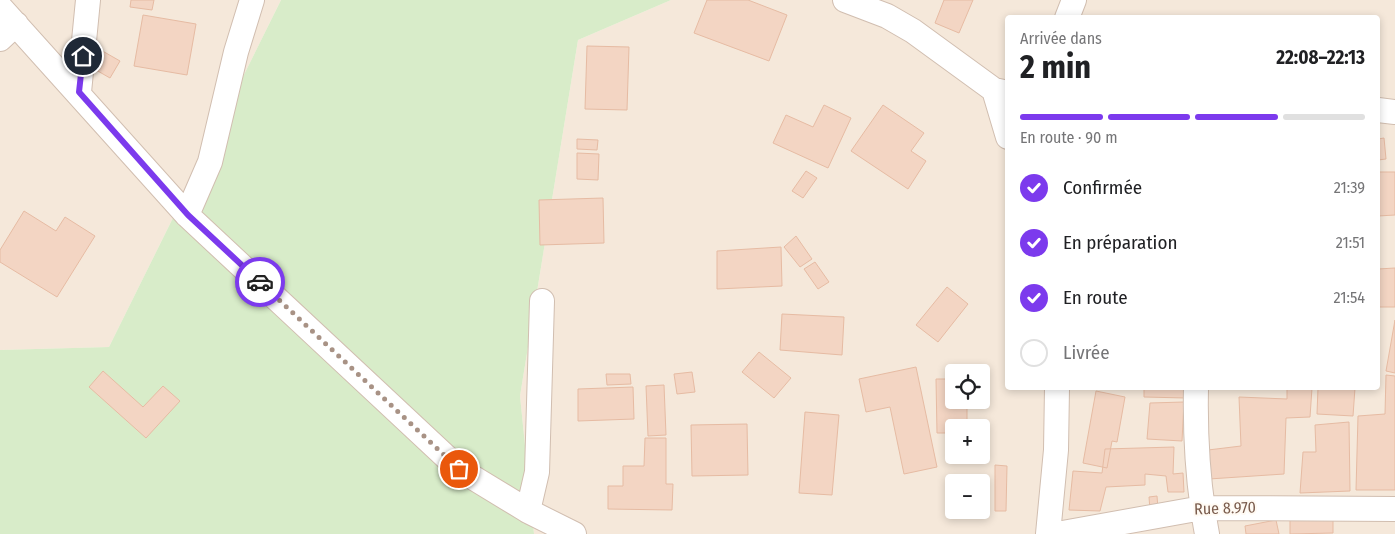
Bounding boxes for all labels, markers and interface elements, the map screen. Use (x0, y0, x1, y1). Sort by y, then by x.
text: Arrivée dans (1020, 29, 1102, 48)
pin (62, 35, 104, 77)
icon: home (69, 42, 97, 70)
text: 22:08–22:13 (1276, 46, 1365, 69)
text: 2 min (1020, 48, 1091, 86)
text: En route · 90 m (1020, 128, 1117, 147)
icon: check (1020, 174, 1048, 202)
text: Confirmée (1063, 176, 1142, 199)
text: 21:39 (1334, 178, 1365, 197)
icon: check (1020, 229, 1048, 257)
text: En préparation (1063, 231, 1177, 254)
text: 21:51 (1336, 233, 1365, 252)
courier (235, 257, 285, 307)
icon: car (246, 268, 274, 296)
icon: check (1020, 284, 1048, 312)
text: En route (1063, 286, 1128, 309)
text: 21:54 (1334, 288, 1365, 307)
text: Livrée (1063, 341, 1110, 364)
map controls (945, 364, 990, 519)
button: locate (945, 364, 990, 409)
button: + (945, 419, 990, 464)
pin (438, 448, 480, 490)
icon: bag (445, 455, 473, 483)
button: − (945, 474, 990, 519)
street label: Rue 8.970 (1194, 497, 1256, 519)

